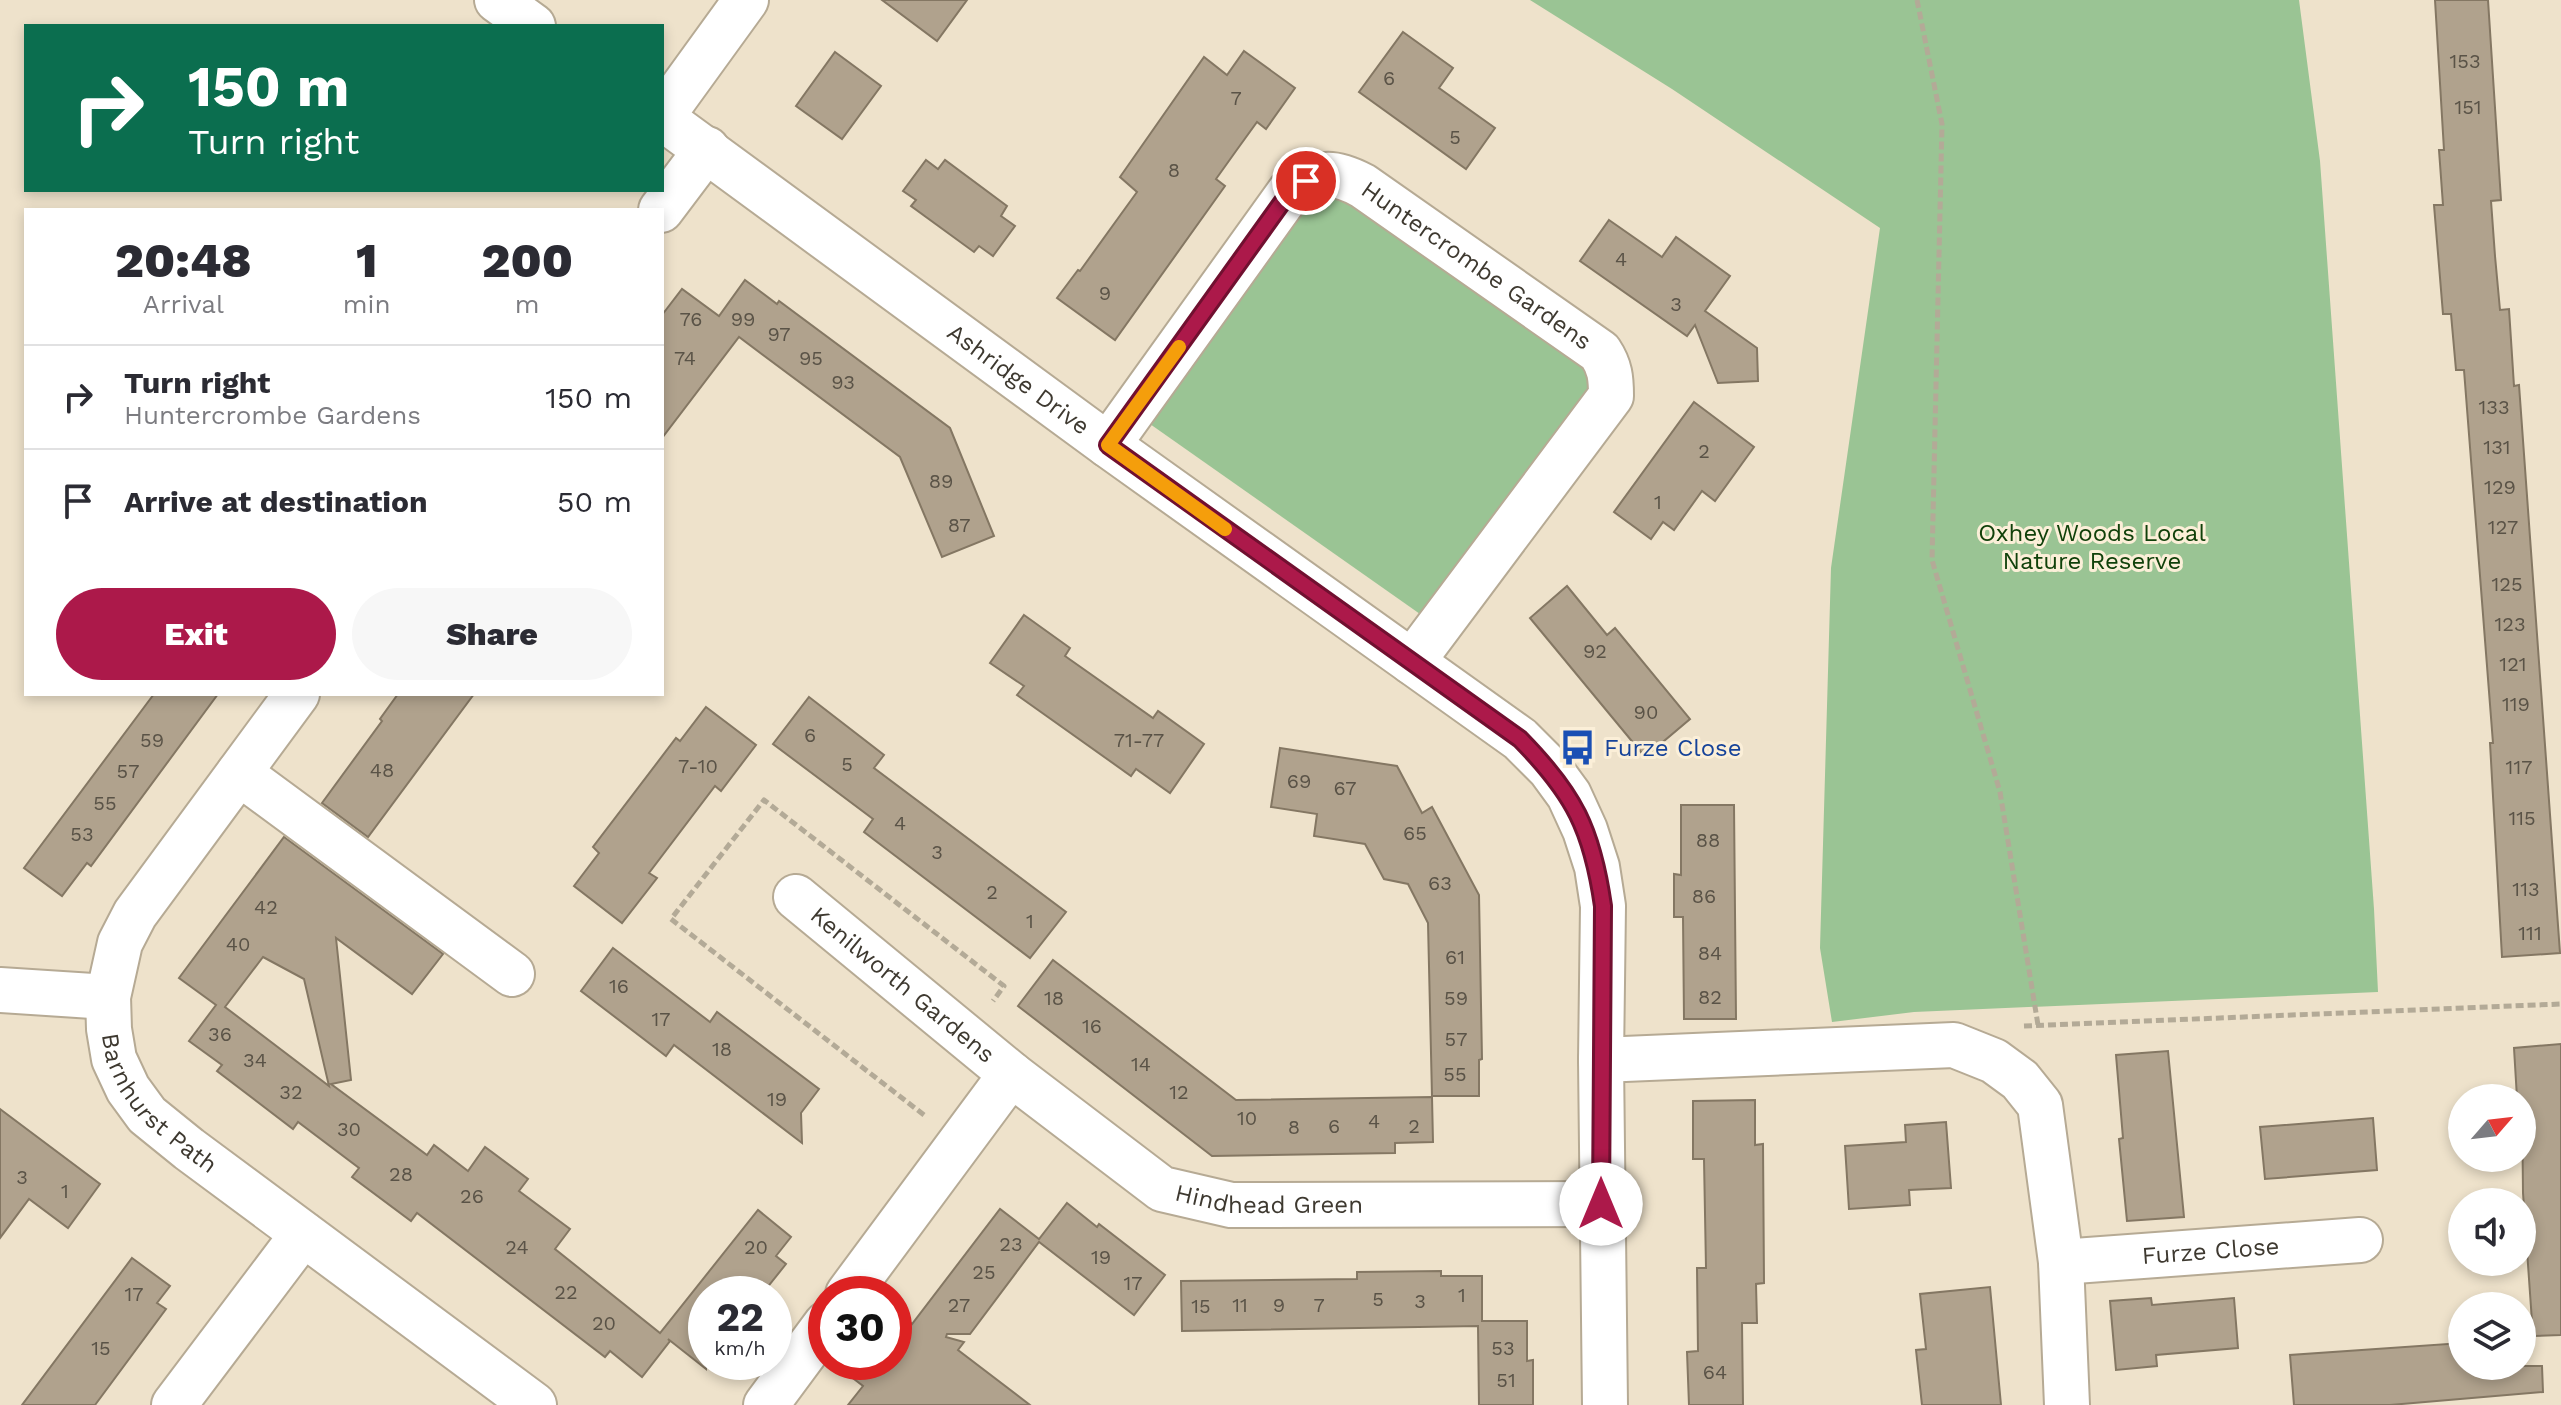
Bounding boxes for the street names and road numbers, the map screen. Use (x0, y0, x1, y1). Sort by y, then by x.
street label: Huntercrombe Gardens (1356, 175, 1597, 356)
street label: Ashridge Drive (942, 318, 1095, 441)
street label: Kenilworth Gardens (805, 901, 1000, 1069)
street label: Barnhurst Path (96, 1031, 222, 1179)
street label: Hindhead Green (1172, 1179, 1363, 1219)
street label: Furze Close (2141, 1232, 2280, 1270)

